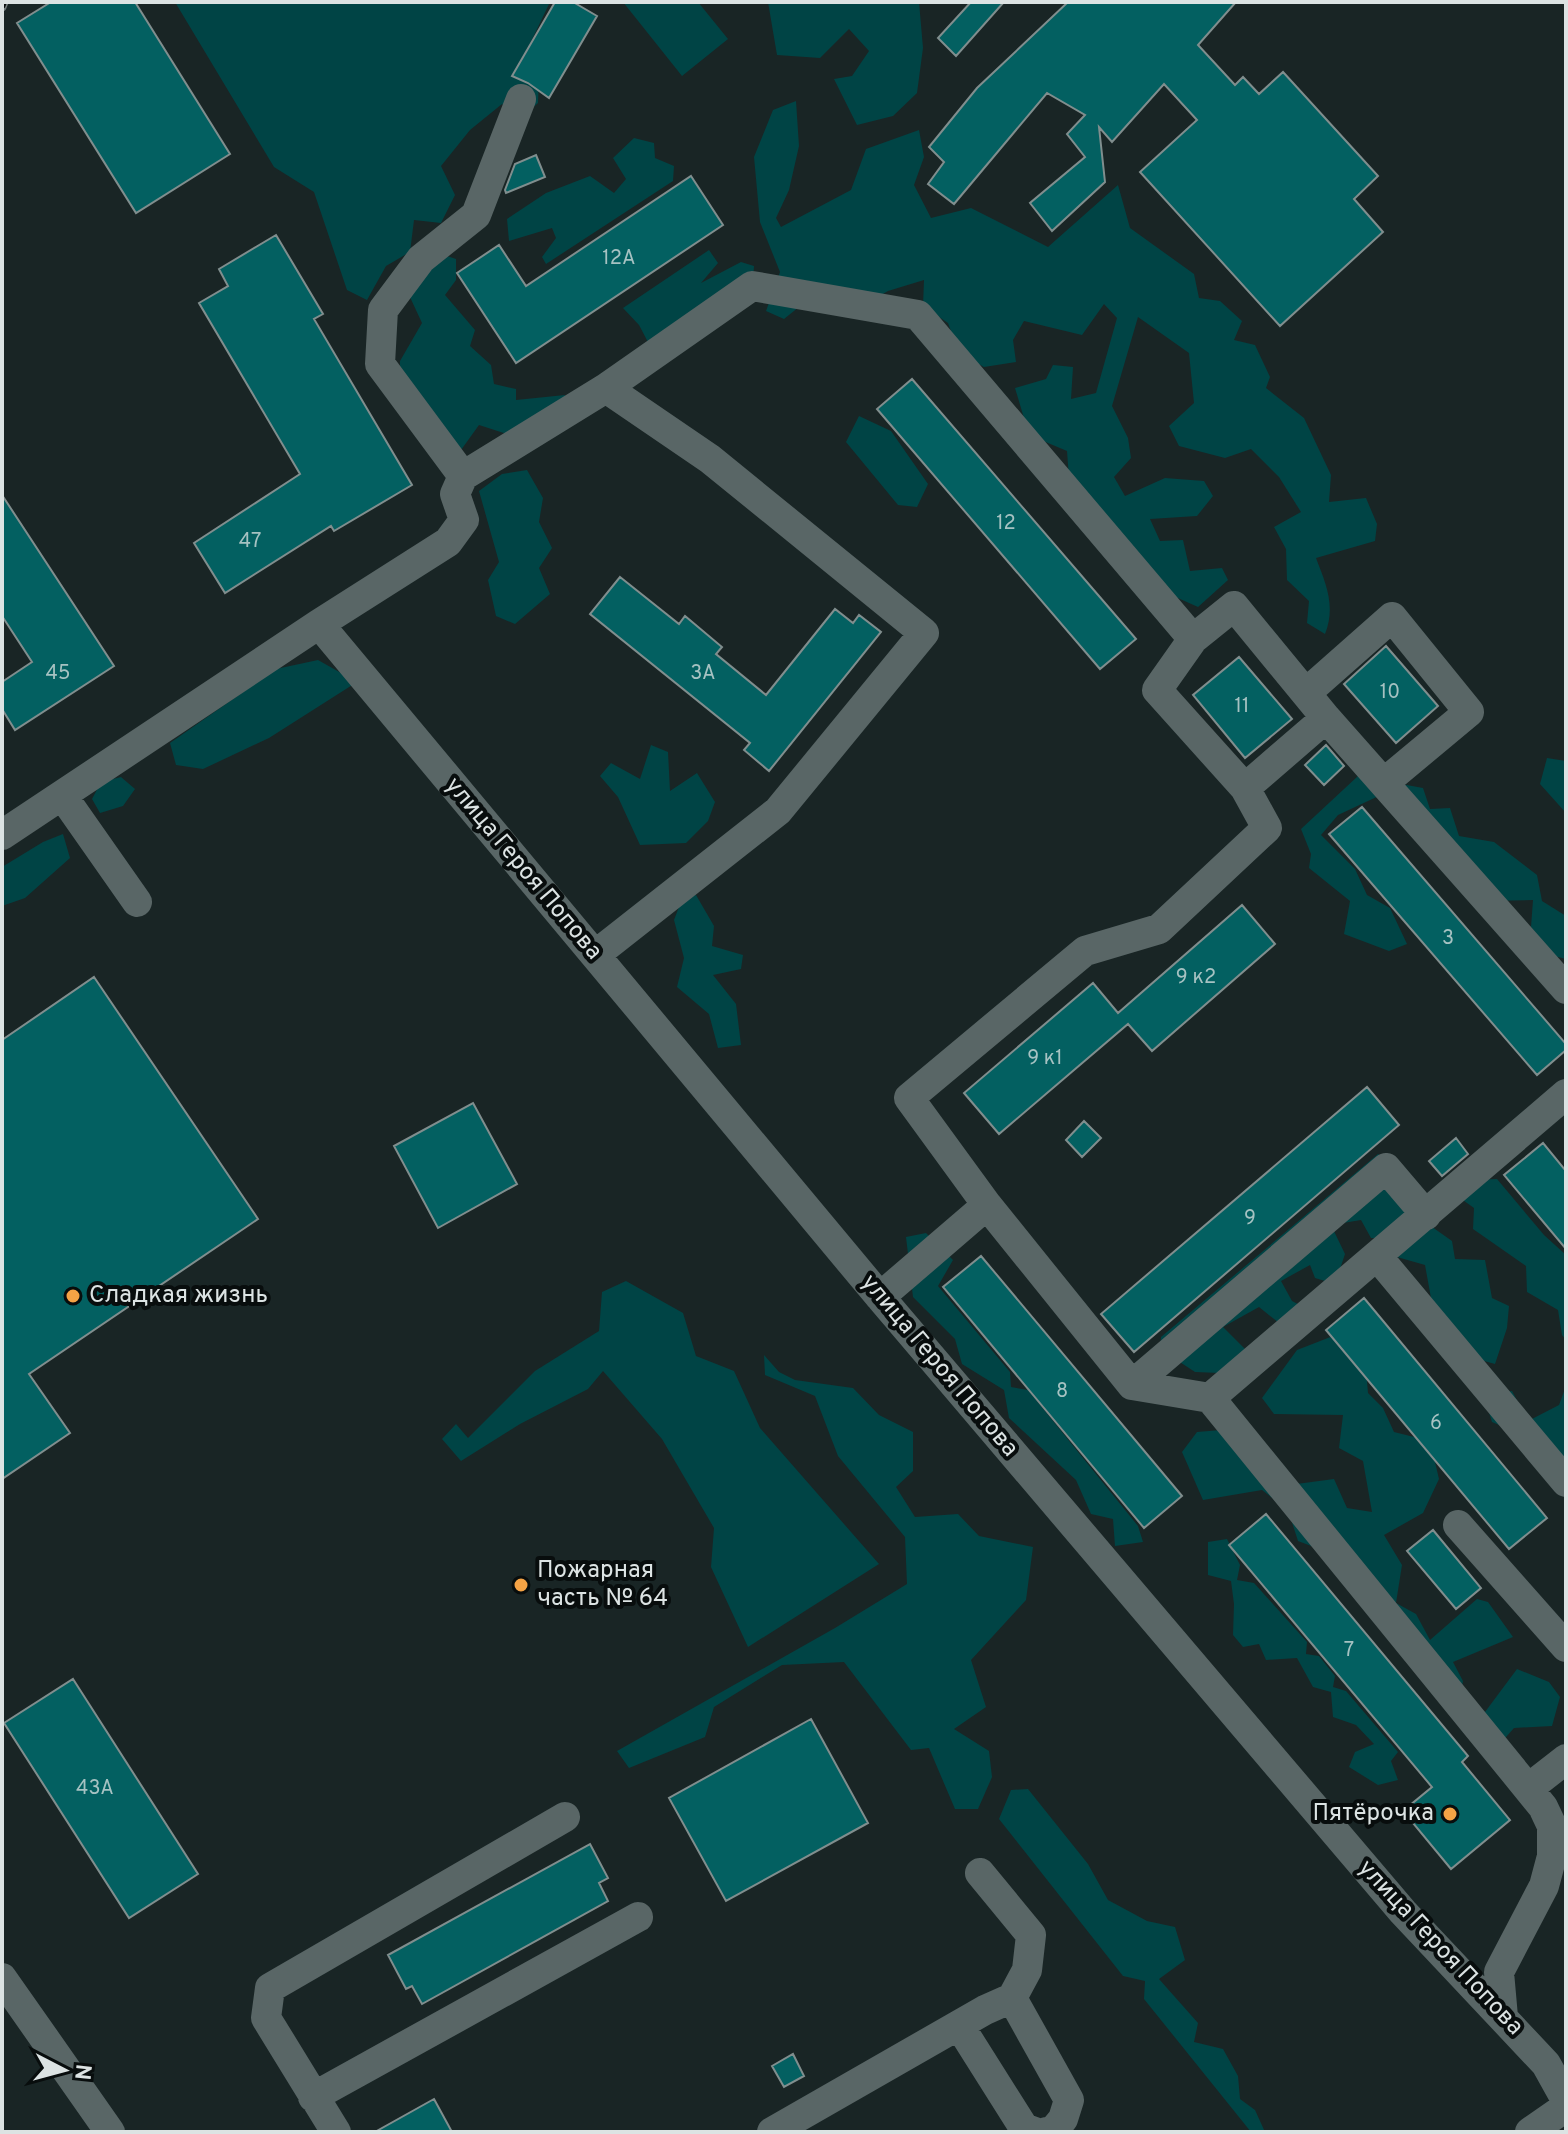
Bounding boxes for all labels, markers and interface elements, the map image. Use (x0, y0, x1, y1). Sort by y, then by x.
house number: 12А (602, 246, 636, 272)
house number: 12 (996, 511, 1016, 537)
house number: 47 (239, 529, 261, 555)
house number: 45 (46, 661, 70, 687)
house number: 3А (690, 661, 716, 687)
house number: 10 (1380, 680, 1400, 706)
house number: 11 (1235, 694, 1249, 720)
street label: улица Героя Попова (438, 772, 608, 966)
house number: 3 (1442, 926, 1454, 952)
house number: 9 к2 (1176, 965, 1216, 991)
house number: 9 к1 (1027, 1046, 1063, 1072)
house number: 9 (1244, 1206, 1256, 1232)
street label: улица Героя Попова (854, 1269, 1024, 1463)
place label: Сладкая жизнь (89, 1281, 268, 1311)
marker: Сладкая жизнь (64, 1287, 82, 1305)
house number: 8 (1056, 1379, 1068, 1405)
house number: 6 (1430, 1411, 1442, 1437)
place label: Пожарная часть № 64 (537, 1556, 668, 1614)
marker: Пожарная часть № 64 (512, 1576, 530, 1594)
house number: 7 (1344, 1638, 1354, 1664)
house number: 43А (76, 1776, 114, 1802)
place label: Пятёрочка (1313, 1799, 1434, 1829)
marker: Пятёрочка (1441, 1805, 1459, 1823)
street label: улица Героя Попова (1351, 1854, 1529, 2042)
north arrow (24, 2030, 104, 2110)
text: N (67, 2063, 96, 2081)

